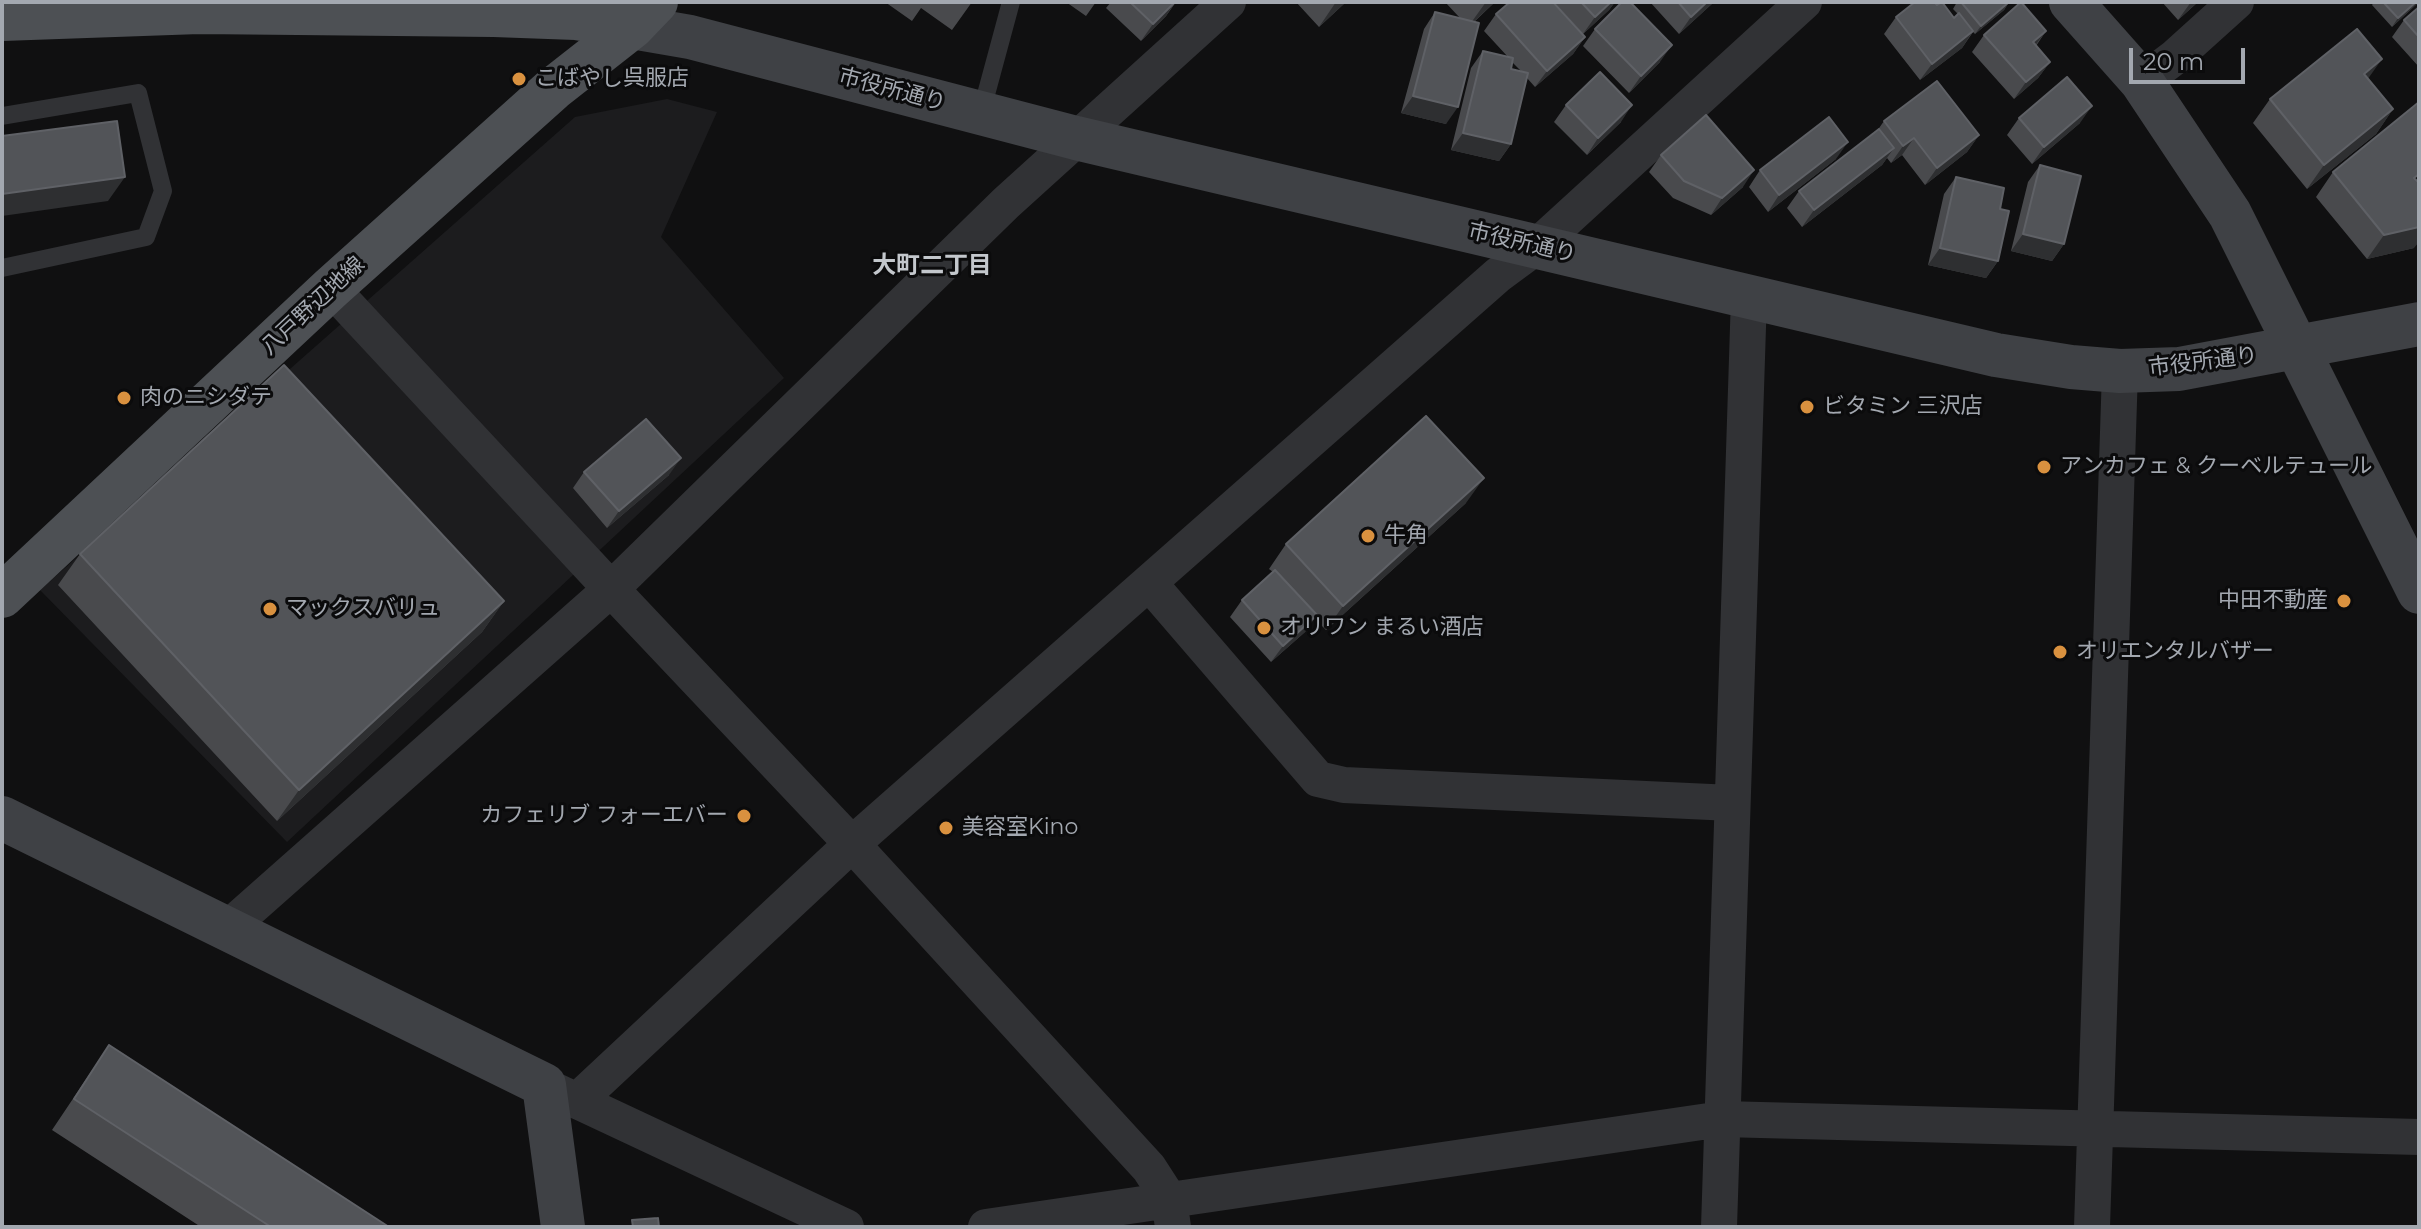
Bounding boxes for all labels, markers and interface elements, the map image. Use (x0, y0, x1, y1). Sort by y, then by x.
scale bar (2133, 32, 2249, 82)
text: 20 m (2143, 47, 2204, 76)
street label: 市役所通り (835, 63, 949, 117)
place label: こばやし呉服店 (535, 66, 689, 92)
marker: こばやし呉服店 (510, 70, 528, 88)
street label: 市役所通り (1465, 218, 1579, 268)
street label: 八戸野辺地線 (256, 251, 370, 361)
district label: 大町二丁目 (872, 252, 992, 280)
street label: 市役所通り (2147, 342, 2259, 382)
place label: 肉のニシダテ (140, 385, 272, 411)
marker: 肉のニシダテ (115, 389, 133, 407)
place label: ビタミン 三沢店 (1823, 394, 1983, 420)
marker: ビタミン 三沢店 (1798, 398, 1816, 416)
place label: アンカフェ & クーベルテュール (2060, 454, 2372, 480)
marker: アンカフェ & クーベルテュール (2035, 458, 2053, 476)
place label: 牛角 (1384, 523, 1428, 549)
marker: 牛角 (1359, 527, 1377, 545)
place label: 中田不動産 (2218, 588, 2328, 614)
marker: 中田不動産 (2335, 592, 2353, 610)
place label: マックスバリュ (286, 596, 440, 622)
marker: マックスバリュ (261, 600, 279, 618)
place label: オリワン まるい酒店 (1280, 615, 1484, 641)
marker: オリワン まるい酒店 (1255, 619, 1273, 637)
place label: オリエンタルバザー (2076, 639, 2274, 665)
marker: オリエンタルバザー (2051, 643, 2069, 661)
place label: カフェリブ フォーエバー (480, 803, 728, 829)
marker: カフェリブ フォーエバー (735, 807, 753, 825)
place label: 美容室Kino (962, 815, 1078, 841)
marker: 美容室Kino (937, 819, 955, 837)

